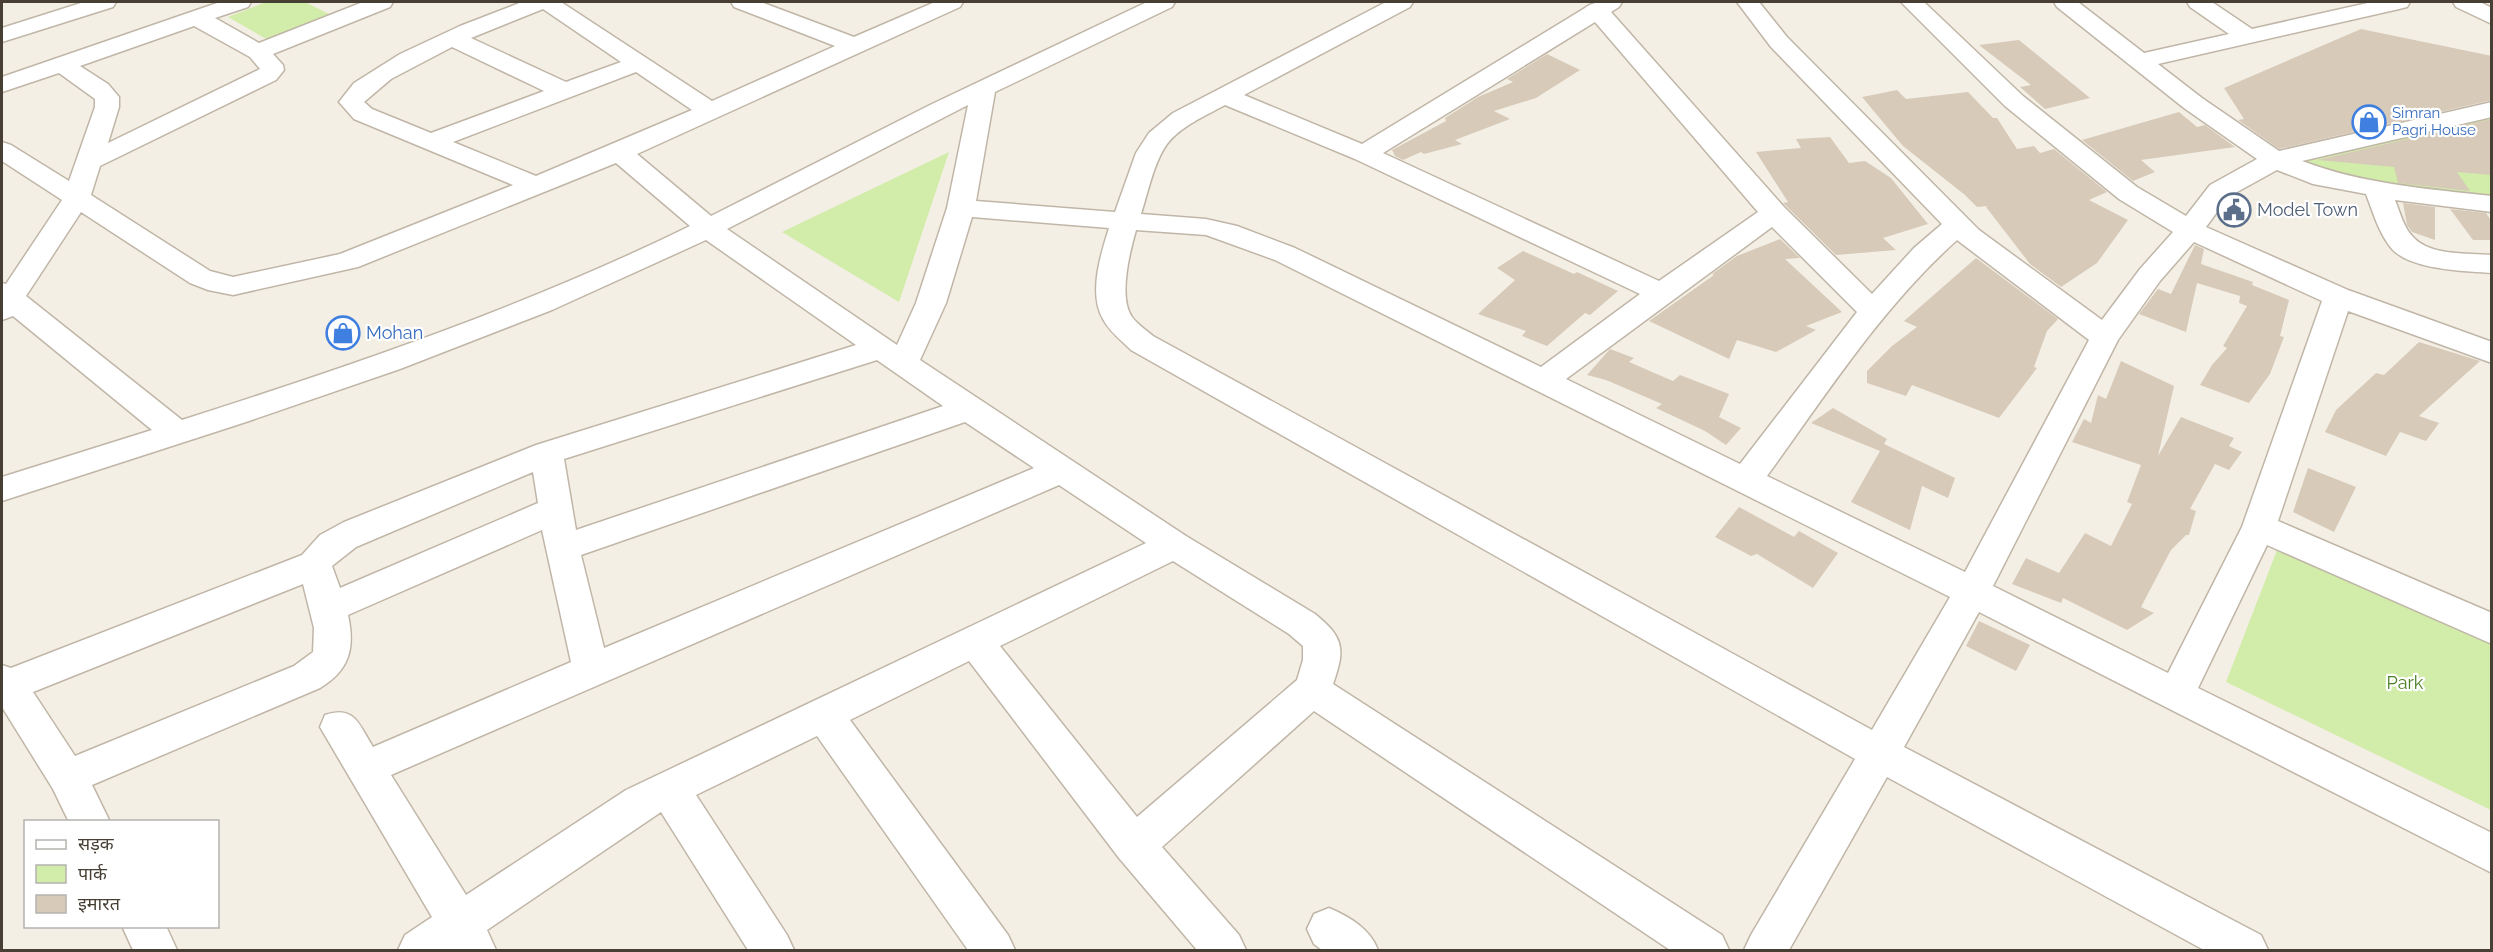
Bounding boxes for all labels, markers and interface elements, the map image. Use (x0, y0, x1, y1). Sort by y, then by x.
shop icon: Simran Pagri House (2351, 104, 2387, 140)
place label: Simran Pagri House (2392, 104, 2476, 139)
public building icon: Model Town (2216, 192, 2252, 228)
place label: Model Town (2257, 199, 2358, 220)
shop icon: Mohan (325, 315, 361, 351)
place label: Mohan (366, 322, 423, 343)
park label: Park (2387, 672, 2424, 693)
legend (24, 820, 219, 928)
text: सड़क (78, 833, 115, 854)
text: पार्क (78, 863, 108, 884)
text: इमारत (78, 893, 121, 914)

